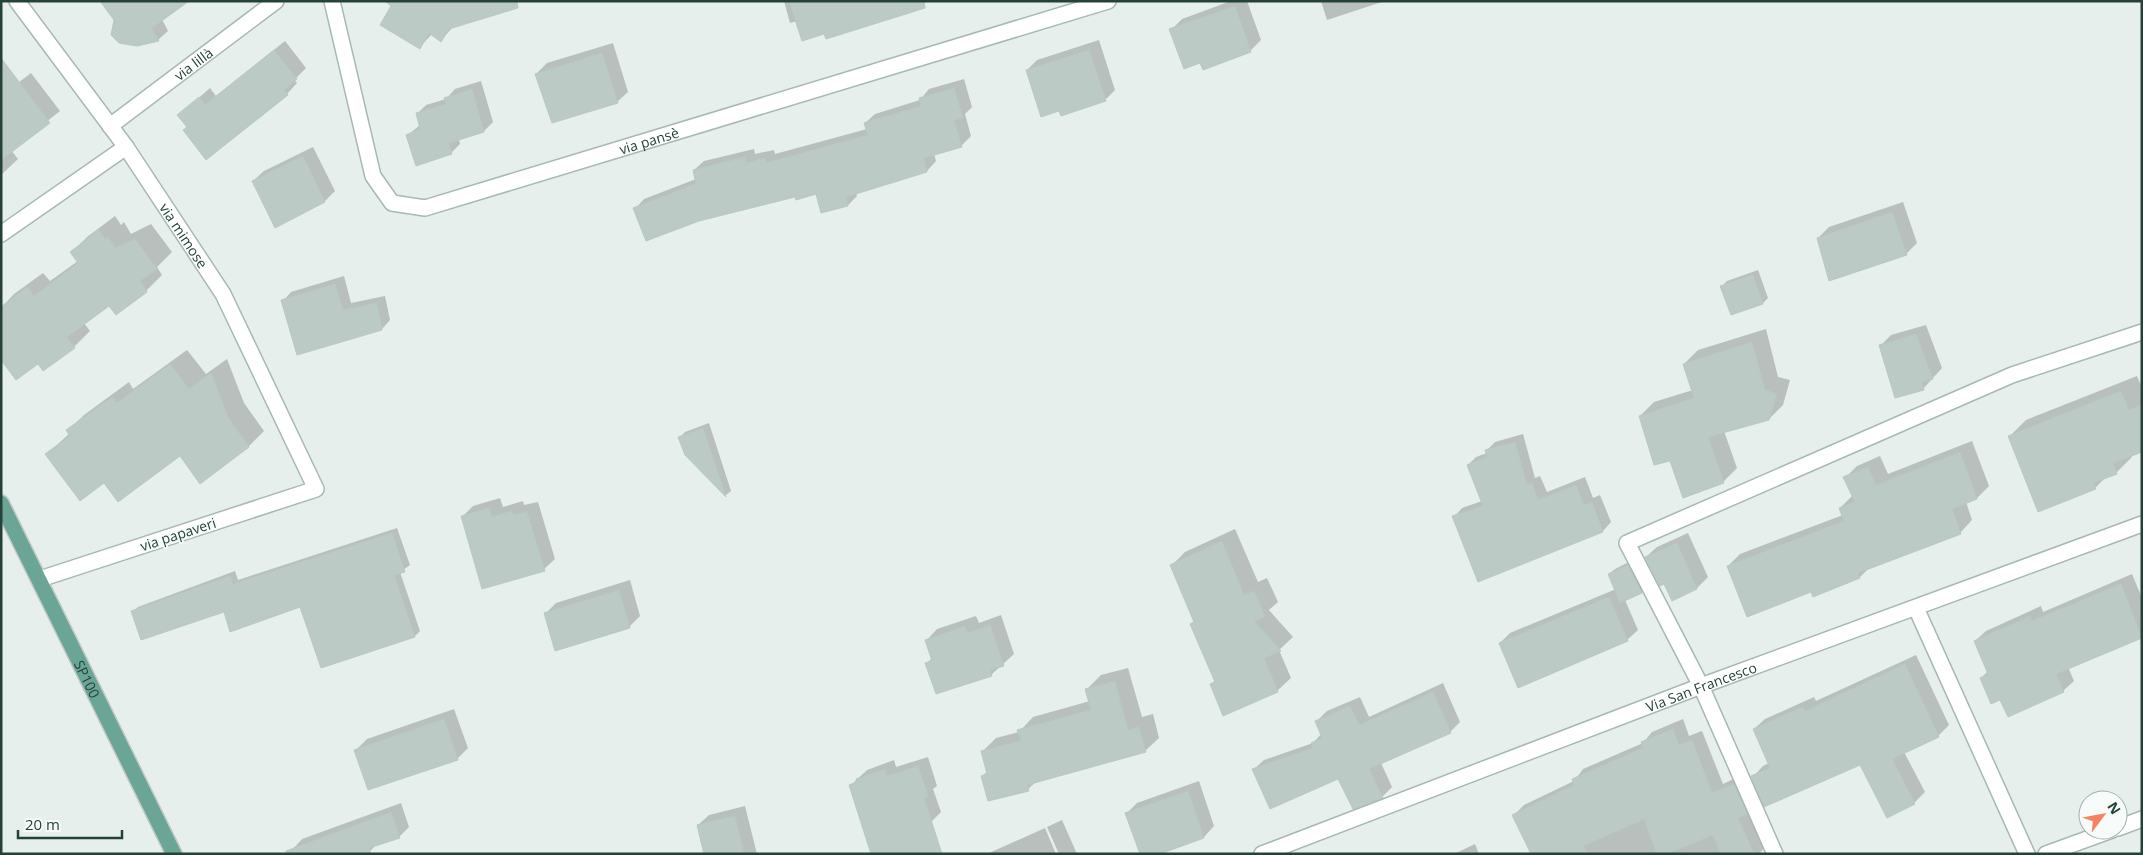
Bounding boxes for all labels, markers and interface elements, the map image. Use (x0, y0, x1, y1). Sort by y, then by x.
street label: via lillà (170, 43, 216, 84)
street label: via pansè (617, 122, 681, 158)
street label: via mimose (156, 199, 213, 272)
street label: via papaveri (138, 513, 218, 555)
street label: SP100 (70, 657, 105, 701)
street label: Via San Francesco (1643, 657, 1759, 716)
north arrow (2078, 790, 2128, 840)
text: N (2103, 798, 2126, 818)
scale bar (18, 808, 121, 840)
text: 20 m (25, 814, 60, 834)

